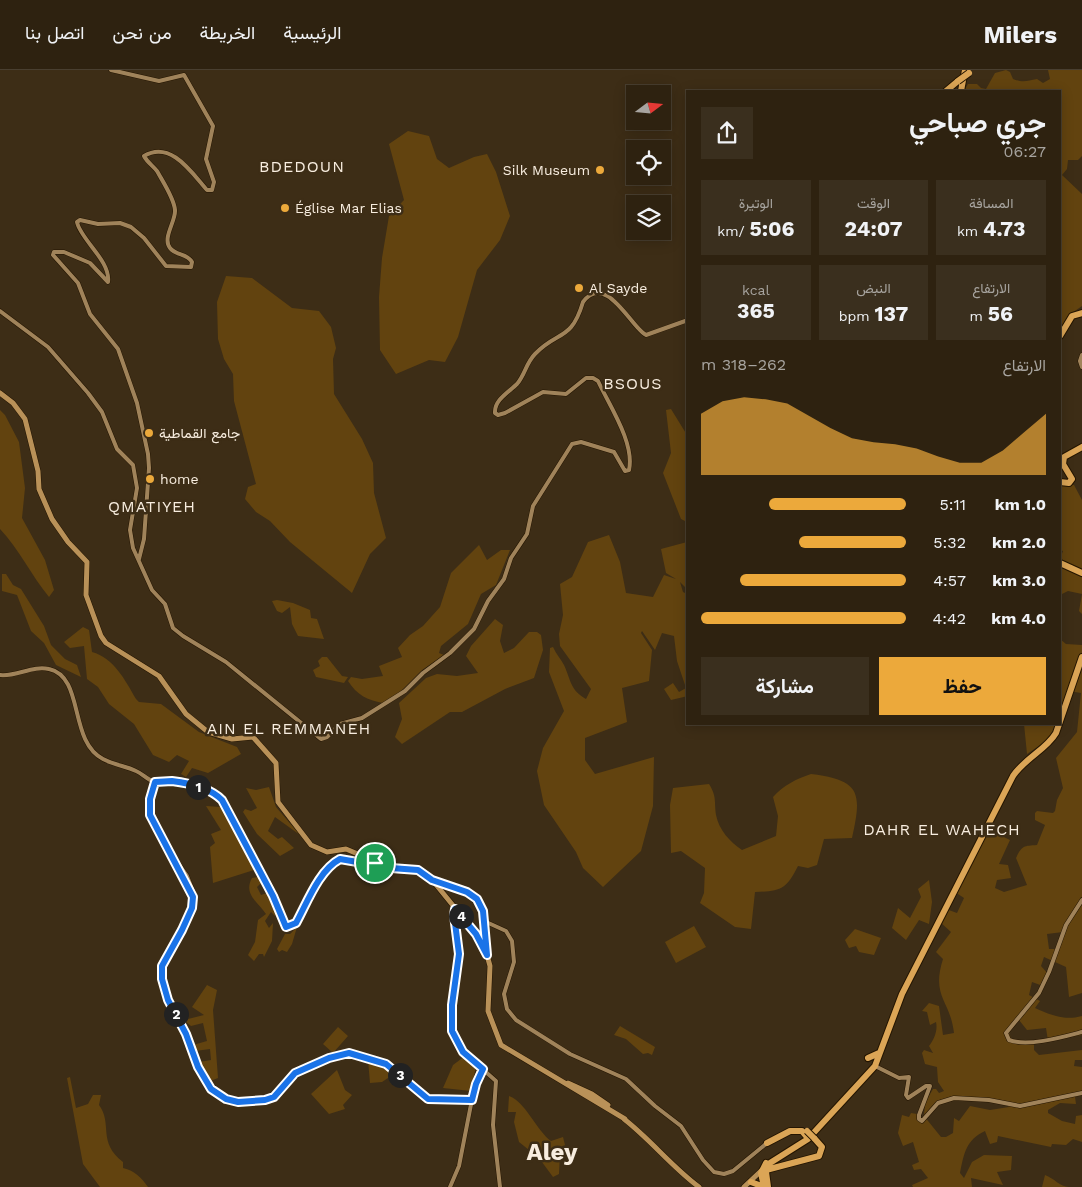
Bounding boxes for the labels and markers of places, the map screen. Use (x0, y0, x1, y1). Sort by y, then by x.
place label: Silk Museum (503, 162, 590, 178)
marker: Silk Museum (594, 164, 606, 176)
place label: Église Mar Elias (295, 200, 402, 216)
marker: Église Mar Elias (279, 202, 291, 214)
place label: Al Sayde (589, 280, 647, 296)
marker: Al Sayde (573, 282, 585, 294)
place label: جامع القماطية (159, 425, 240, 444)
marker: جامع القماطية (143, 427, 155, 439)
place label: home (160, 471, 199, 487)
marker: home (144, 473, 156, 485)
pin: 1 (186, 774, 210, 800)
pin (354, 842, 396, 884)
pin: 4 (448, 904, 474, 928)
pin: 2 (164, 1002, 188, 1026)
pin: 3 (388, 1062, 412, 1088)

